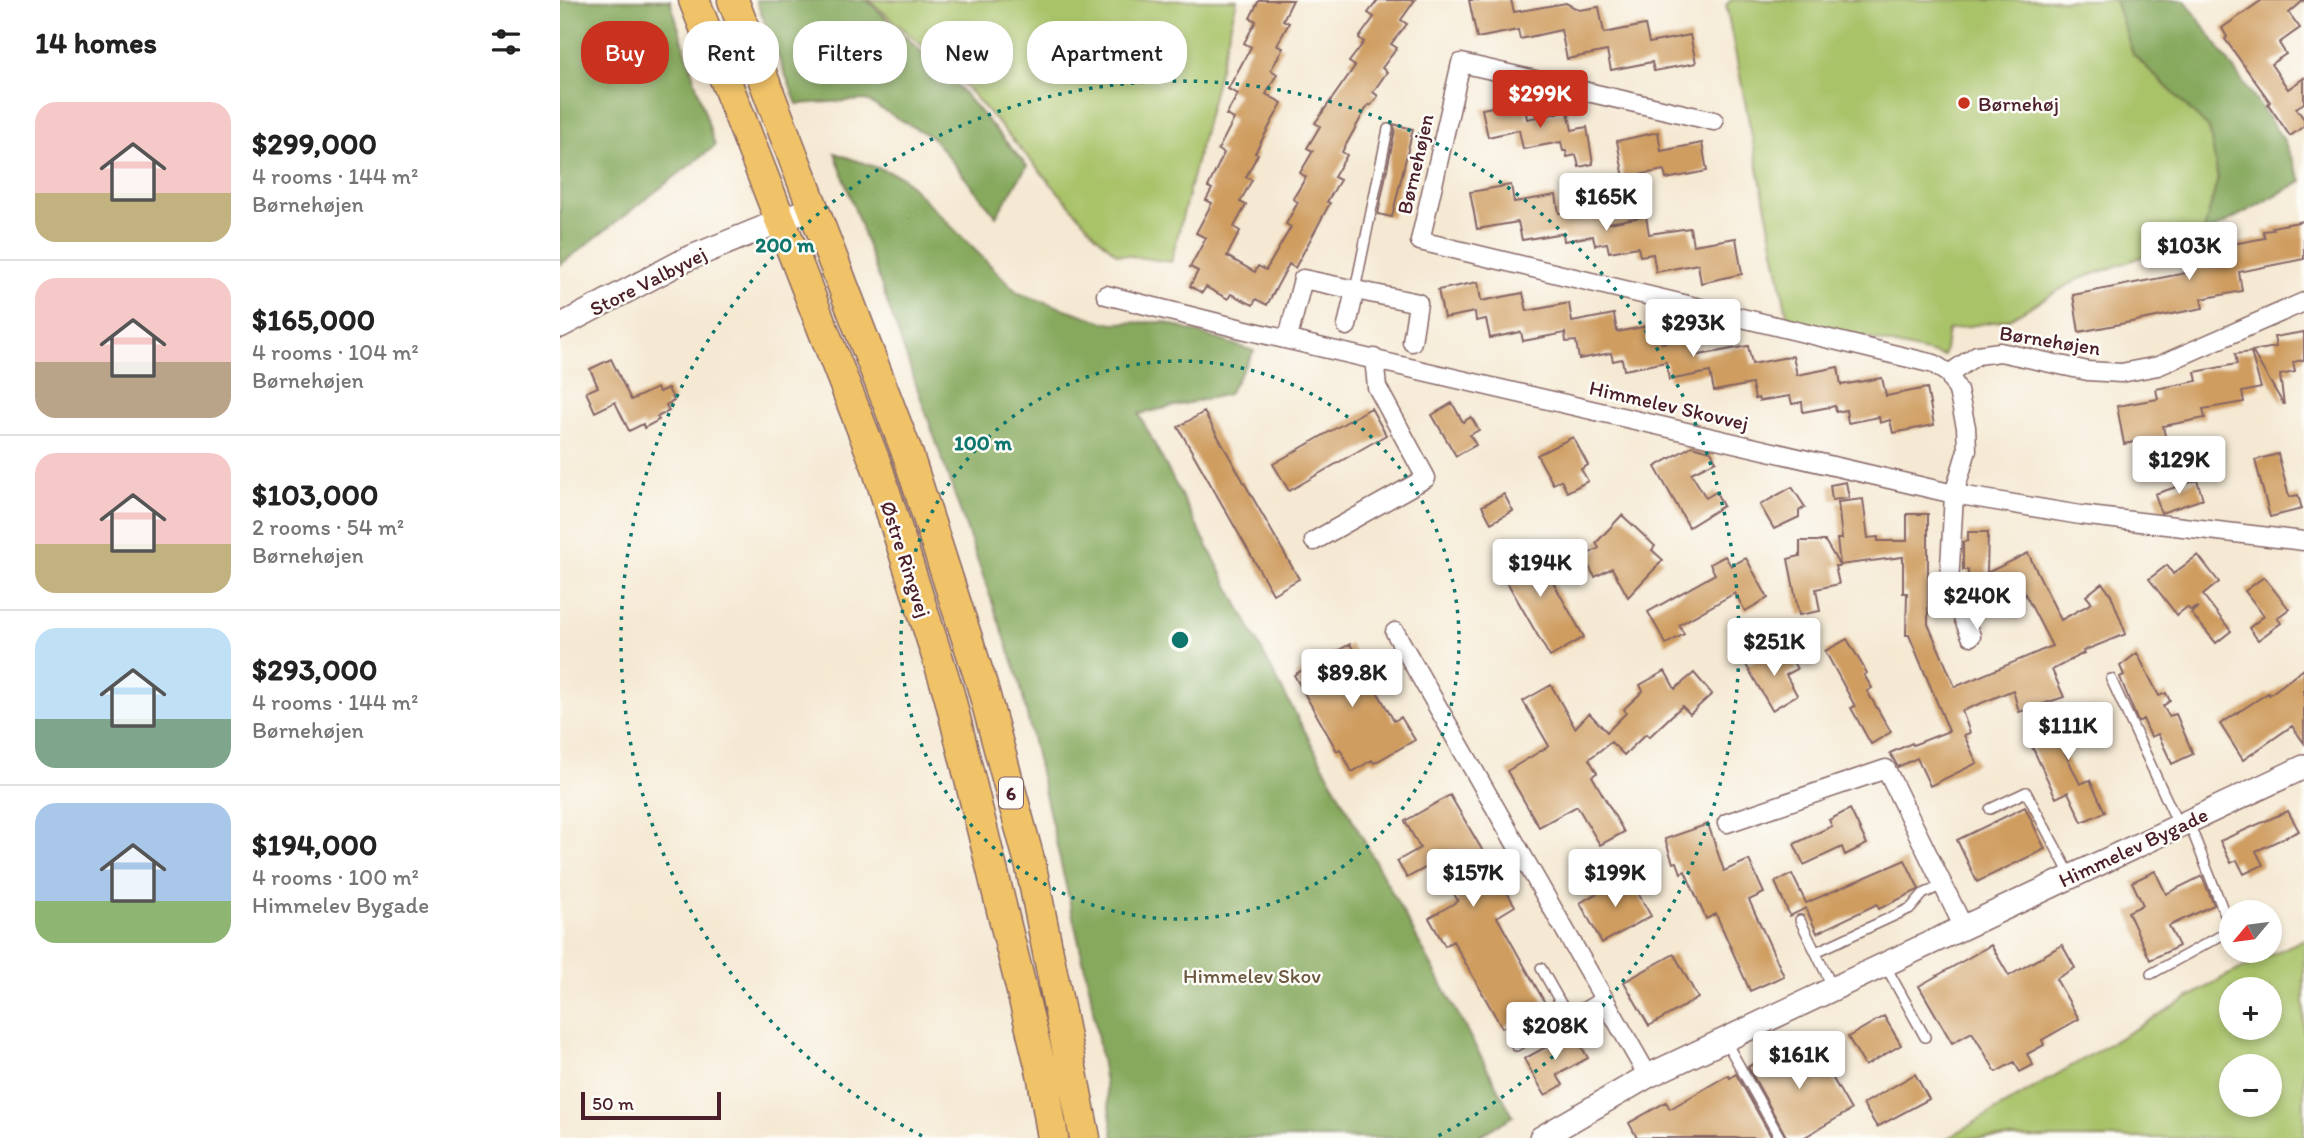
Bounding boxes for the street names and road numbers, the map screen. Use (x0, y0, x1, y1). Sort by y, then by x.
street label: Børnehøjen (1391, 111, 1439, 217)
street label: Store Valbyvej (585, 241, 711, 321)
street label: Børnehøjen (1998, 320, 2102, 360)
street label: Himmelev Skovvej (1587, 375, 1751, 435)
street label: Østre Ringvej (875, 498, 937, 620)
road number: 6 (999, 778, 1023, 808)
street label: Himmelev Bygade (2054, 802, 2212, 892)

